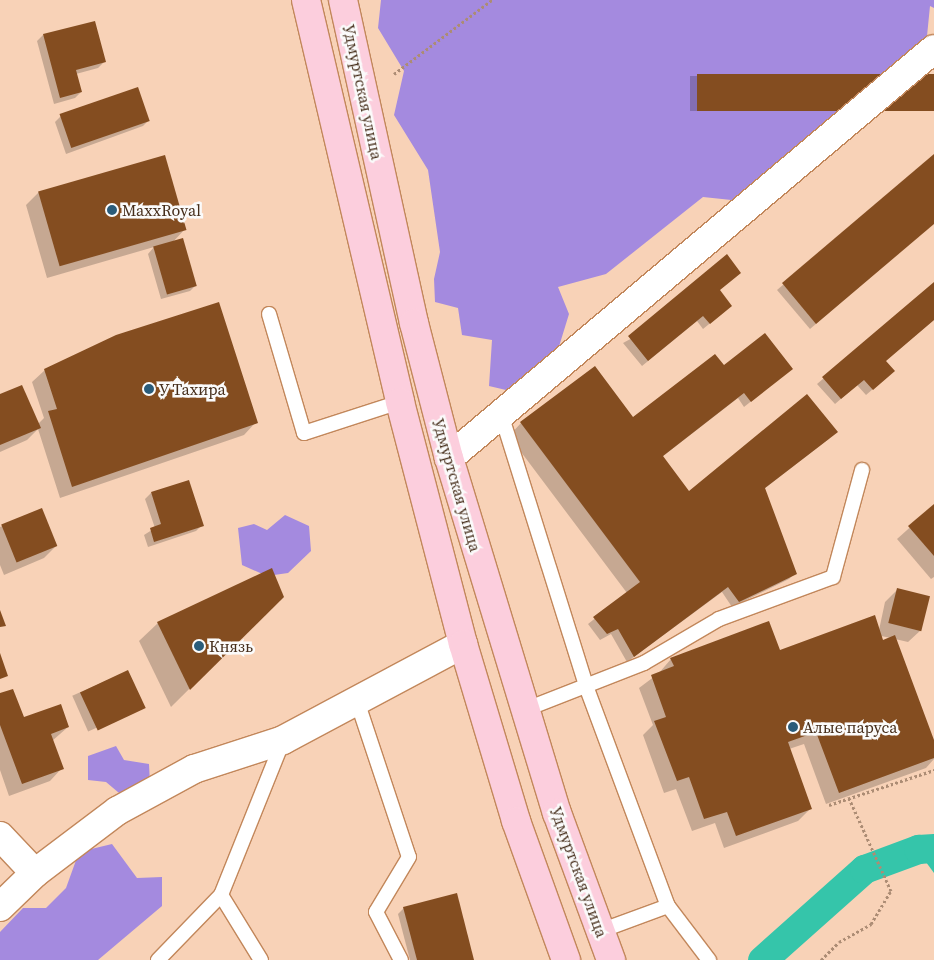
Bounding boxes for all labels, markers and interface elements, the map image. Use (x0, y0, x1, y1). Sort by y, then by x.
street label: Удмуртская улица (339, 23, 387, 161)
place label: MaxxRoyal (122, 200, 201, 220)
marker: MaxxRoyal (106, 204, 118, 216)
place label: У Тахира (159, 379, 227, 399)
marker: У Тахира (143, 383, 155, 395)
street label: Удмуртская улица (429, 416, 485, 554)
place label: Князь (209, 636, 253, 656)
marker: Князь (193, 640, 205, 652)
place label: Алые паруса (803, 717, 897, 737)
marker: Алые паруса (787, 721, 799, 733)
street label: Удмуртская улица (546, 804, 612, 940)

